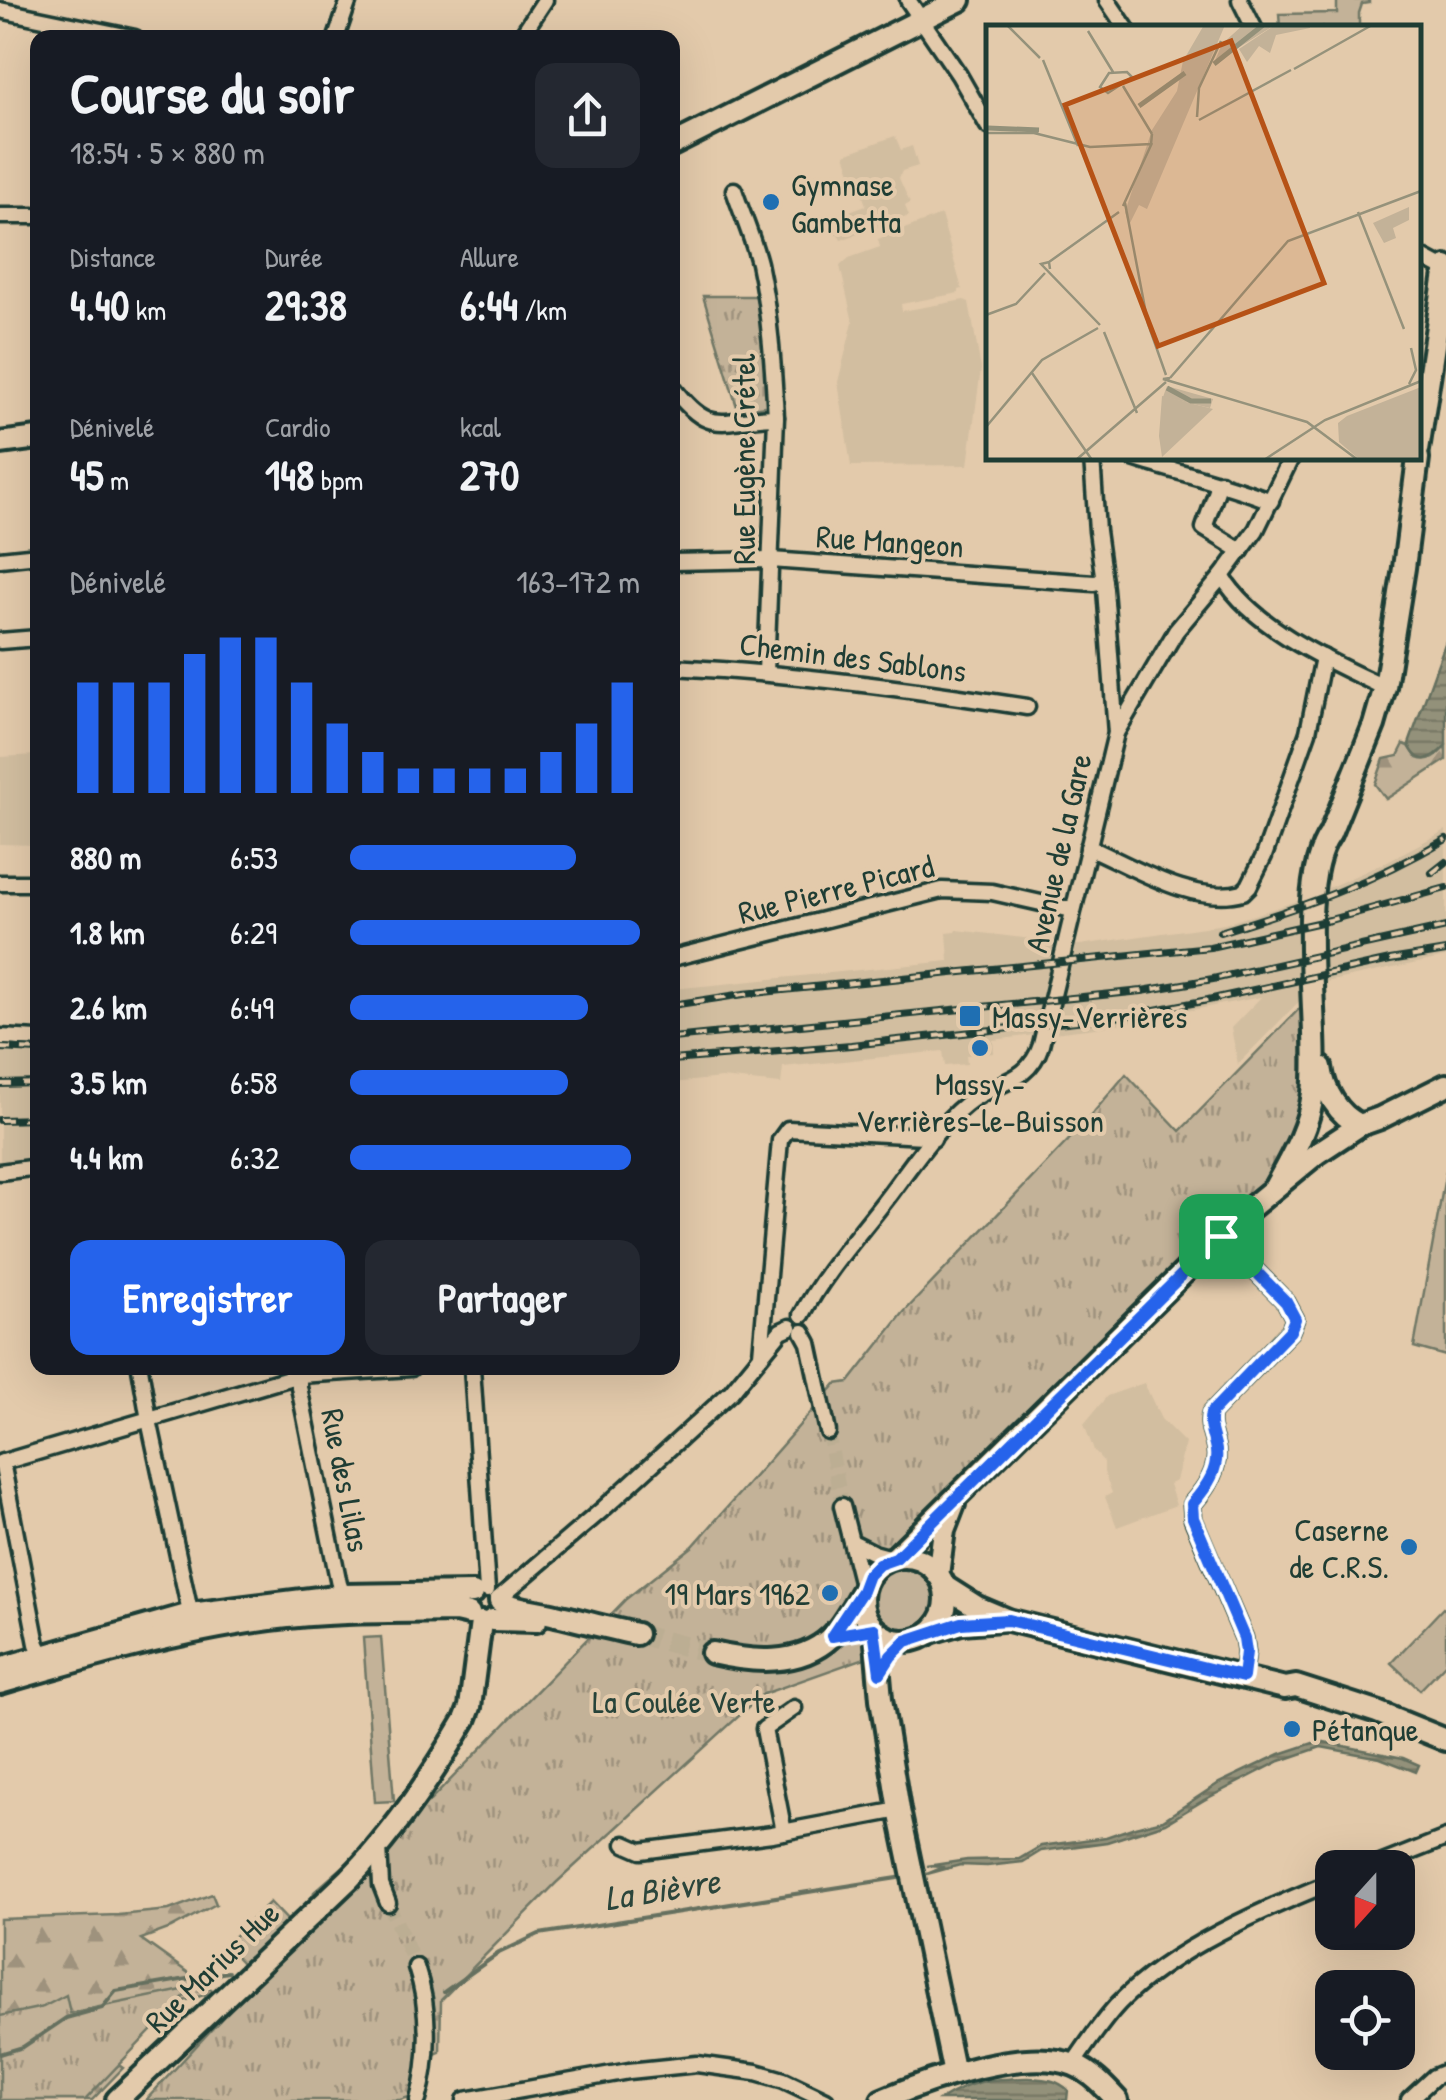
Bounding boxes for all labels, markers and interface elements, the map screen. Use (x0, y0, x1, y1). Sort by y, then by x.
inset map (986, 25, 1421, 460)
text: Course du soir (70, 56, 354, 130)
button: share (535, 63, 640, 168)
text: 18:54 · 5 × 880 m (70, 131, 265, 174)
place label: Gymnase Gambetta (791, 163, 901, 243)
marker: Gymnase Gambetta (760, 191, 782, 213)
text: Distance (70, 238, 156, 276)
text: Durée (265, 238, 323, 276)
text: Allure (460, 238, 519, 276)
text: 4.40 (70, 276, 129, 333)
text: 29:38 (265, 276, 347, 333)
text: 6:44 (460, 276, 518, 333)
text: km (129, 291, 166, 329)
text: /km (518, 291, 567, 329)
street label: Rue Eugène Crétel (722, 353, 765, 564)
text: Dénivelé (70, 408, 154, 446)
text: Cardio (265, 408, 331, 446)
text: kcal (460, 408, 501, 446)
text: 45 (70, 446, 104, 503)
text: 148 (265, 446, 314, 503)
text: 270 (460, 446, 519, 503)
text: m (104, 461, 129, 499)
text: bpm (314, 461, 363, 499)
street label: Rue Mangeon (815, 514, 965, 568)
text: Dénivelé (70, 560, 166, 603)
text: 163–172 m (516, 560, 640, 603)
street label: Chemin des Sablons (737, 622, 969, 692)
street label: Avenue de la Gare (1014, 749, 1102, 956)
text: 880 m (70, 836, 141, 879)
text: 6:53 (230, 836, 278, 879)
street label: Rue Pierre Picard (734, 844, 938, 934)
text: 1.8 km (70, 911, 145, 954)
text: 6:29 (230, 911, 277, 954)
text: 2.6 km (70, 986, 147, 1029)
text: 6:49 (230, 986, 274, 1029)
place label: Massy-Verrières (992, 995, 1187, 1038)
marker: Massy-Verrières (957, 1003, 983, 1029)
marker: Massy - Verrières-le-Buisson (969, 1037, 991, 1059)
text: 3.5 km (70, 1061, 147, 1104)
text: 6:58 (230, 1061, 278, 1104)
place label: Massy - Verrières-le-Buisson (856, 1062, 1104, 1142)
text: 4.4 km (70, 1136, 143, 1179)
text: 6:32 (230, 1136, 280, 1179)
pin (1179, 1194, 1264, 1279)
icon: arrive (1194, 1209, 1249, 1264)
button: Enregistrer (70, 1240, 345, 1355)
button: Partager (365, 1240, 640, 1355)
street label: Rue des Lilas (311, 1405, 381, 1555)
place label: Caserne de C.R.S. (1289, 1508, 1389, 1588)
marker: Caserne de C.R.S. (1398, 1536, 1420, 1558)
place label: 19 Mars 1962 (665, 1572, 810, 1615)
marker: 19 Mars 1962 (819, 1582, 841, 1604)
park label: La Coulée Verte (592, 1680, 776, 1723)
place label: Pétanque (1312, 1708, 1419, 1751)
marker: Pétanque (1281, 1718, 1303, 1740)
north arrow (1315, 1850, 1415, 1950)
map controls (1315, 1850, 1415, 2070)
water label: La Bièvre (601, 1856, 725, 1921)
street label: Rue Marius Hue (135, 1892, 289, 2042)
button: locate (1315, 1970, 1415, 2070)

